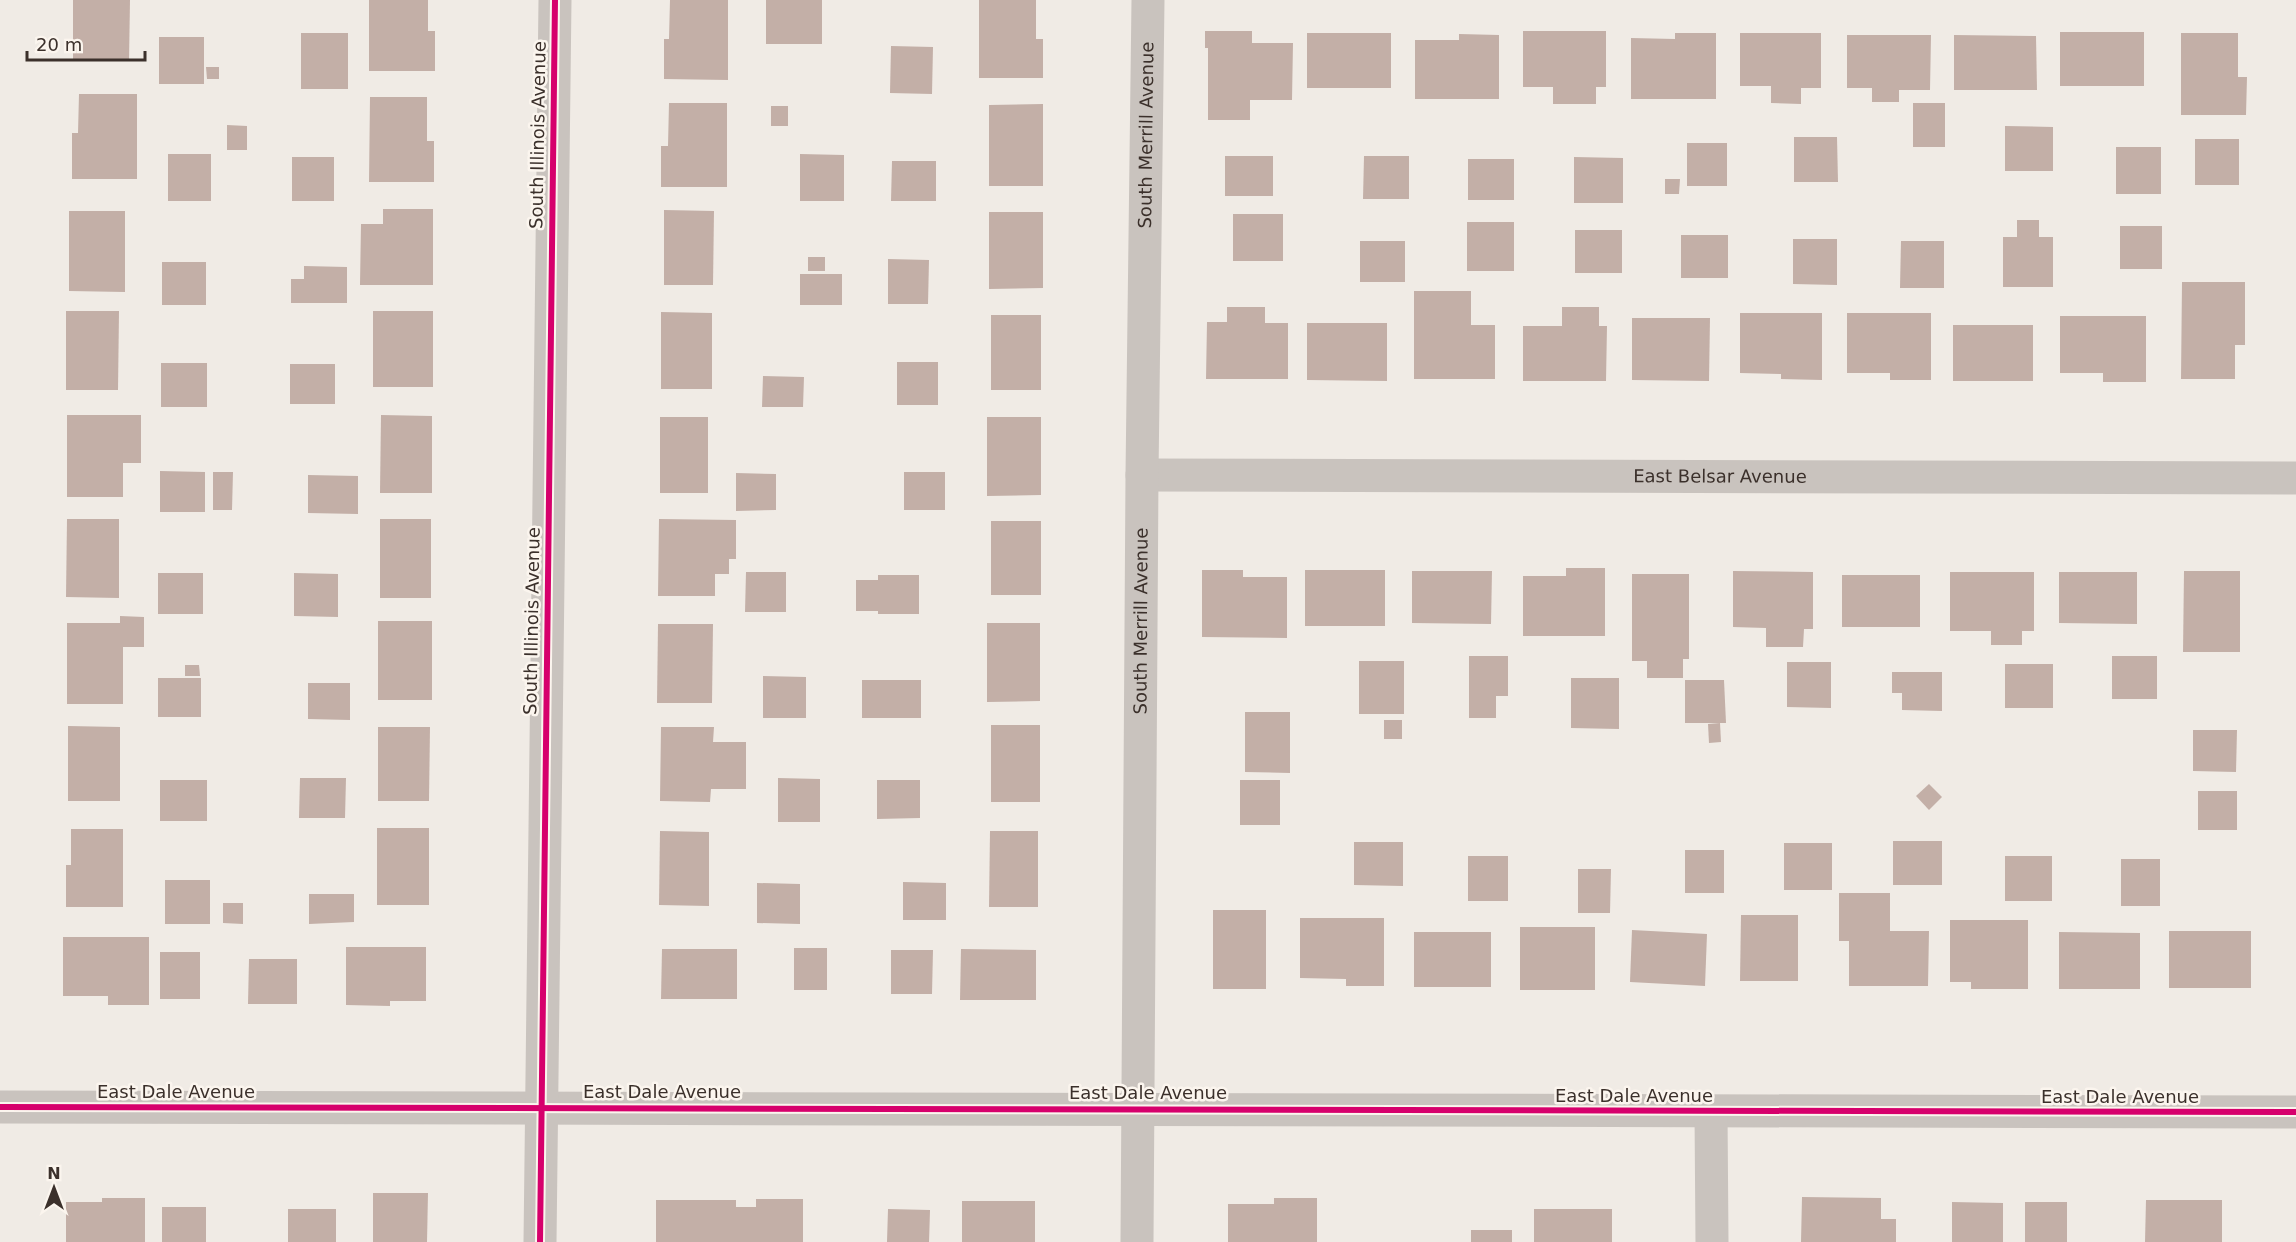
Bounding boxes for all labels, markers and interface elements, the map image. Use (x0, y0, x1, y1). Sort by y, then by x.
scale bar (27, 24, 146, 62)
text: 20 m (36, 34, 82, 55)
street label: South Illinois Avenue (525, 41, 550, 229)
street label: South Merrill Avenue (1134, 41, 1157, 229)
street label: East Belsar Avenue (1633, 465, 1807, 487)
street label: South Illinois Avenue (519, 527, 544, 715)
street label: South Merrill Avenue (1129, 527, 1152, 715)
street label: East Dale Avenue (97, 1081, 255, 1102)
street label: East Dale Avenue (583, 1081, 741, 1102)
street label: East Dale Avenue (1069, 1082, 1227, 1103)
street label: East Dale Avenue (1555, 1085, 1713, 1106)
street label: East Dale Avenue (2041, 1086, 2199, 1107)
north arrow (24, 1158, 84, 1218)
text: N (47, 1164, 61, 1183)

